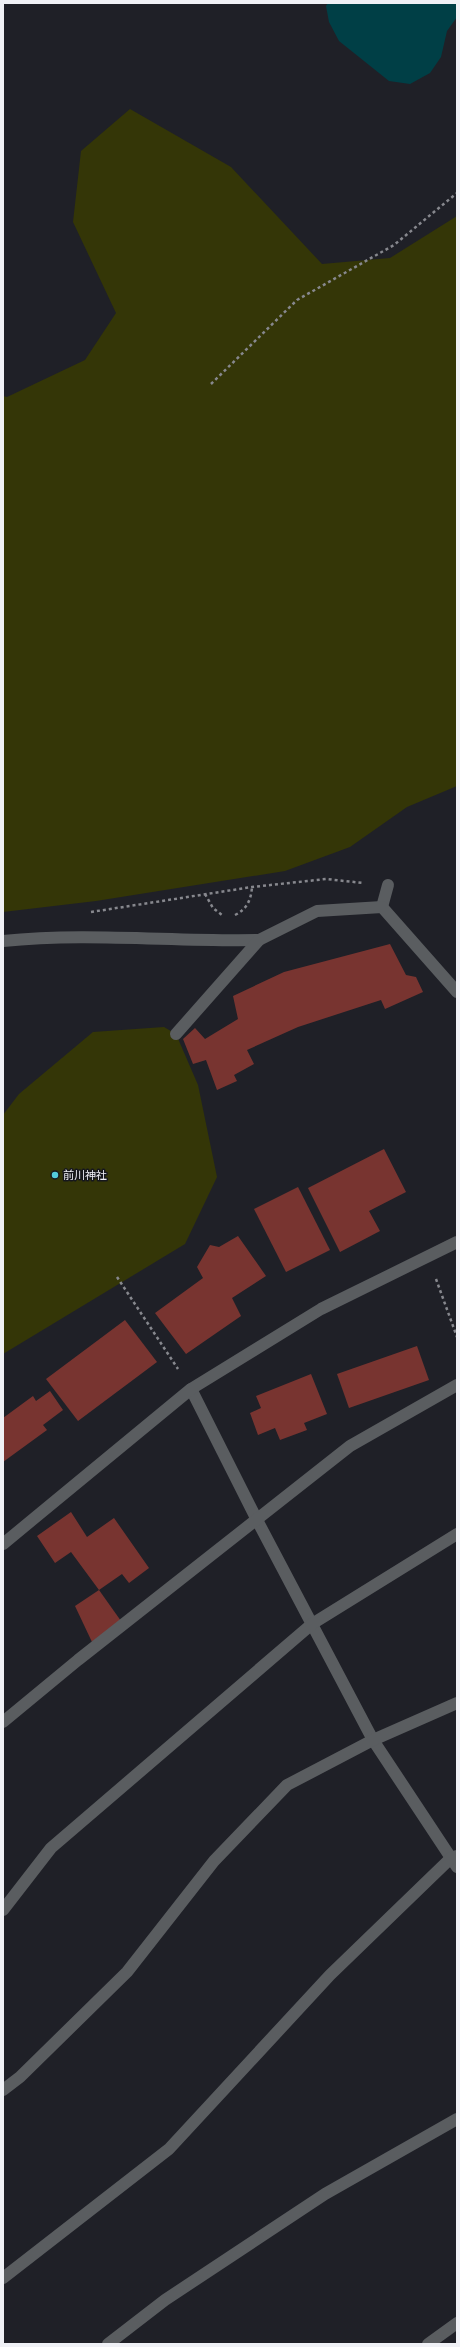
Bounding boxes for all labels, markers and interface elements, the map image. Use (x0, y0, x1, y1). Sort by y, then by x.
place label: 前川神社 (63, 1168, 107, 1181)
marker: 前川神社 (50, 1170, 60, 1180)

